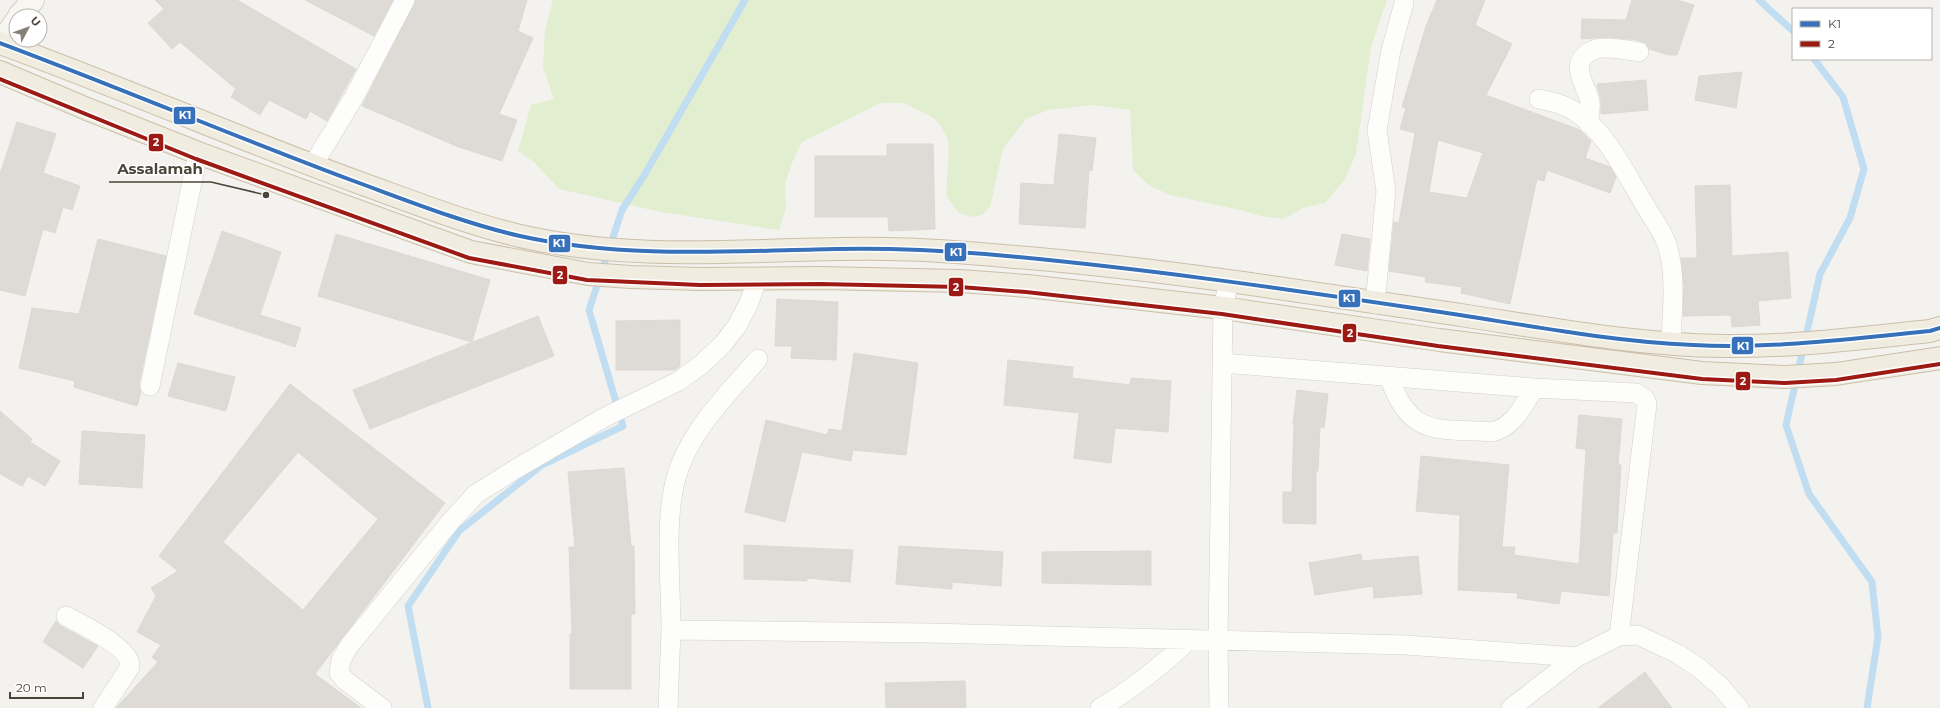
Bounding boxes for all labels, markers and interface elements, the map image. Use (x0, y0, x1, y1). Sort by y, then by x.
north arrow (8, 8, 48, 48)
legend (1792, 8, 1932, 60)
text: U (27, 14, 44, 29)
text: K1 (1828, 16, 1841, 31)
text: 2 (1828, 36, 1835, 51)
line badge: K1 (173, 106, 196, 125)
text: K1 (179, 108, 191, 122)
line badge: 2 (148, 133, 164, 152)
text: 2 (153, 135, 160, 149)
callout: Assalamah (109, 155, 211, 182)
text: Assalamah (116, 159, 203, 178)
line badge: K1 (548, 234, 571, 253)
text: K1 (553, 236, 565, 250)
line badge: K1 (944, 242, 967, 262)
text: K1 (950, 245, 962, 259)
line badge: 2 (552, 265, 568, 285)
text: 2 (557, 268, 564, 282)
line badge: 2 (948, 277, 964, 297)
text: 2 (953, 280, 960, 294)
line badge: K1 (1338, 289, 1361, 308)
text: K1 (1343, 291, 1355, 305)
line badge: 2 (1342, 323, 1357, 343)
text: 2 (1347, 326, 1354, 340)
line badge: K1 (1731, 336, 1754, 355)
text: K1 (1737, 339, 1749, 353)
line badge: 2 (1735, 371, 1751, 391)
text: 2 (1740, 374, 1747, 388)
scale bar (10, 674, 83, 700)
text: 20 m (16, 680, 47, 695)

